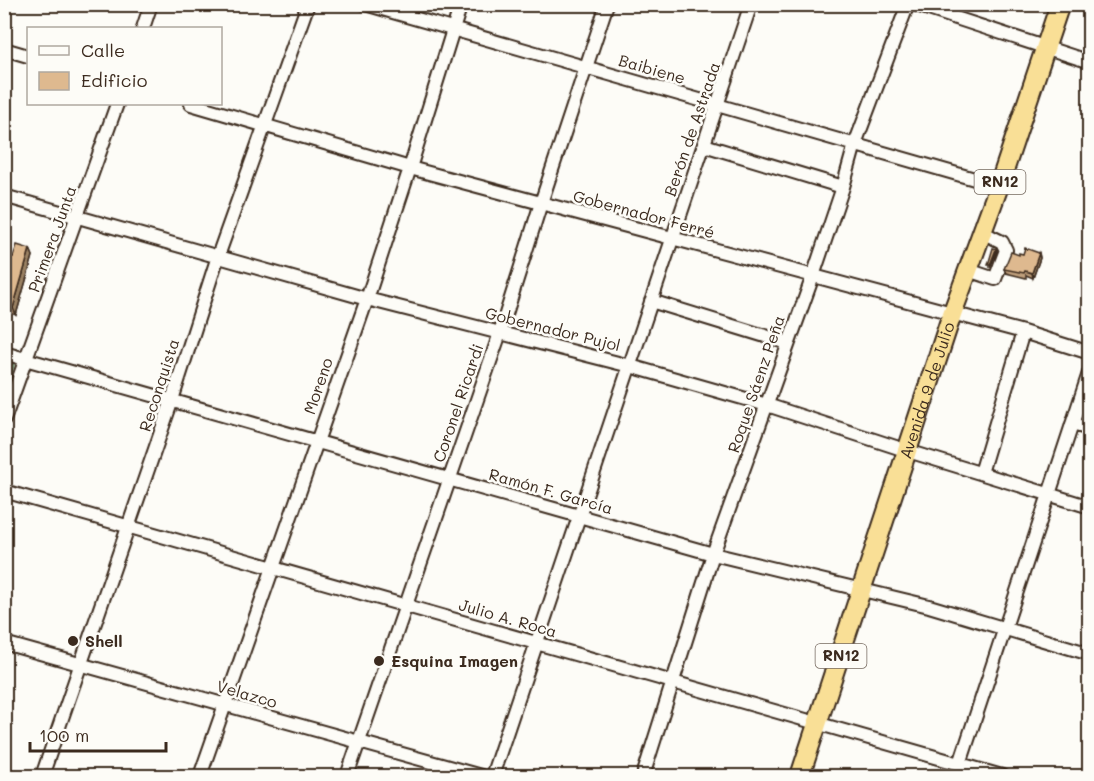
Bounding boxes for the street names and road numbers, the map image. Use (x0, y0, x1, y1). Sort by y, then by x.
street label: Baibiene (616, 49, 688, 88)
street label: Berón de Astrada (659, 59, 724, 199)
road number: RN12 (974, 170, 1026, 194)
street label: Primera Junta (23, 183, 81, 295)
street label: Gobernador Ferré (571, 184, 717, 243)
street label: Gobernador Pujol (483, 302, 623, 355)
street label: Roque Sáenz Peña (722, 312, 789, 455)
street label: Avenida 9 de Julio (894, 319, 959, 461)
street label: Reconquista (134, 336, 183, 434)
street label: Coronel Ricardi (427, 341, 488, 465)
street label: Moreno (298, 355, 337, 417)
street label: Ramón F. García (487, 463, 616, 518)
street label: Julio A. Roca (457, 593, 560, 642)
road number: RN12 (816, 644, 866, 668)
street label: Velazco (214, 675, 280, 712)

